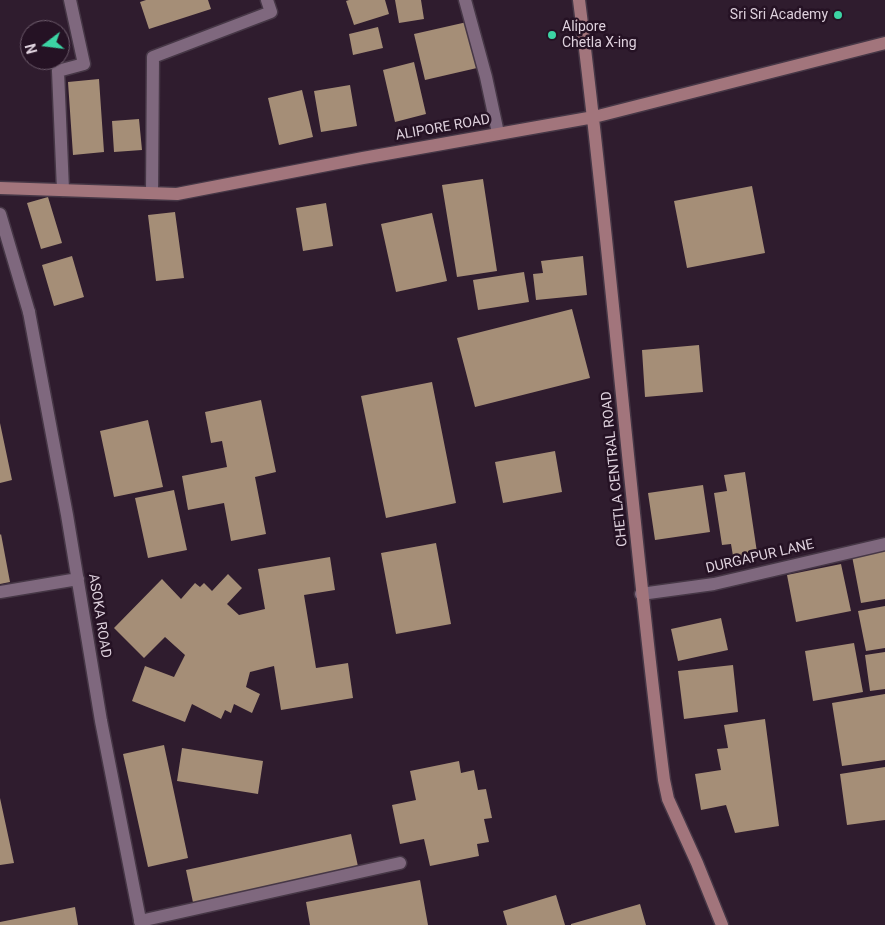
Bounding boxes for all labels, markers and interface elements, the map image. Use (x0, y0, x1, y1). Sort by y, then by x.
place label: Sri Sri Academy (730, 7, 828, 23)
marker: Sri Sri Academy (832, 9, 844, 21)
place label: Alipore Chetla X-ing (562, 19, 637, 52)
north arrow (20, 20, 70, 70)
marker: Alipore Chetla X-ing (546, 29, 558, 41)
text: N (22, 42, 40, 55)
street label: ALIPORE ROAD (395, 111, 491, 145)
street label: CHETLA CENTRAL ROAD (598, 390, 632, 548)
street label: DURGAPUR LANE (704, 536, 816, 578)
street label: ASOKA ROAD (84, 573, 114, 659)

